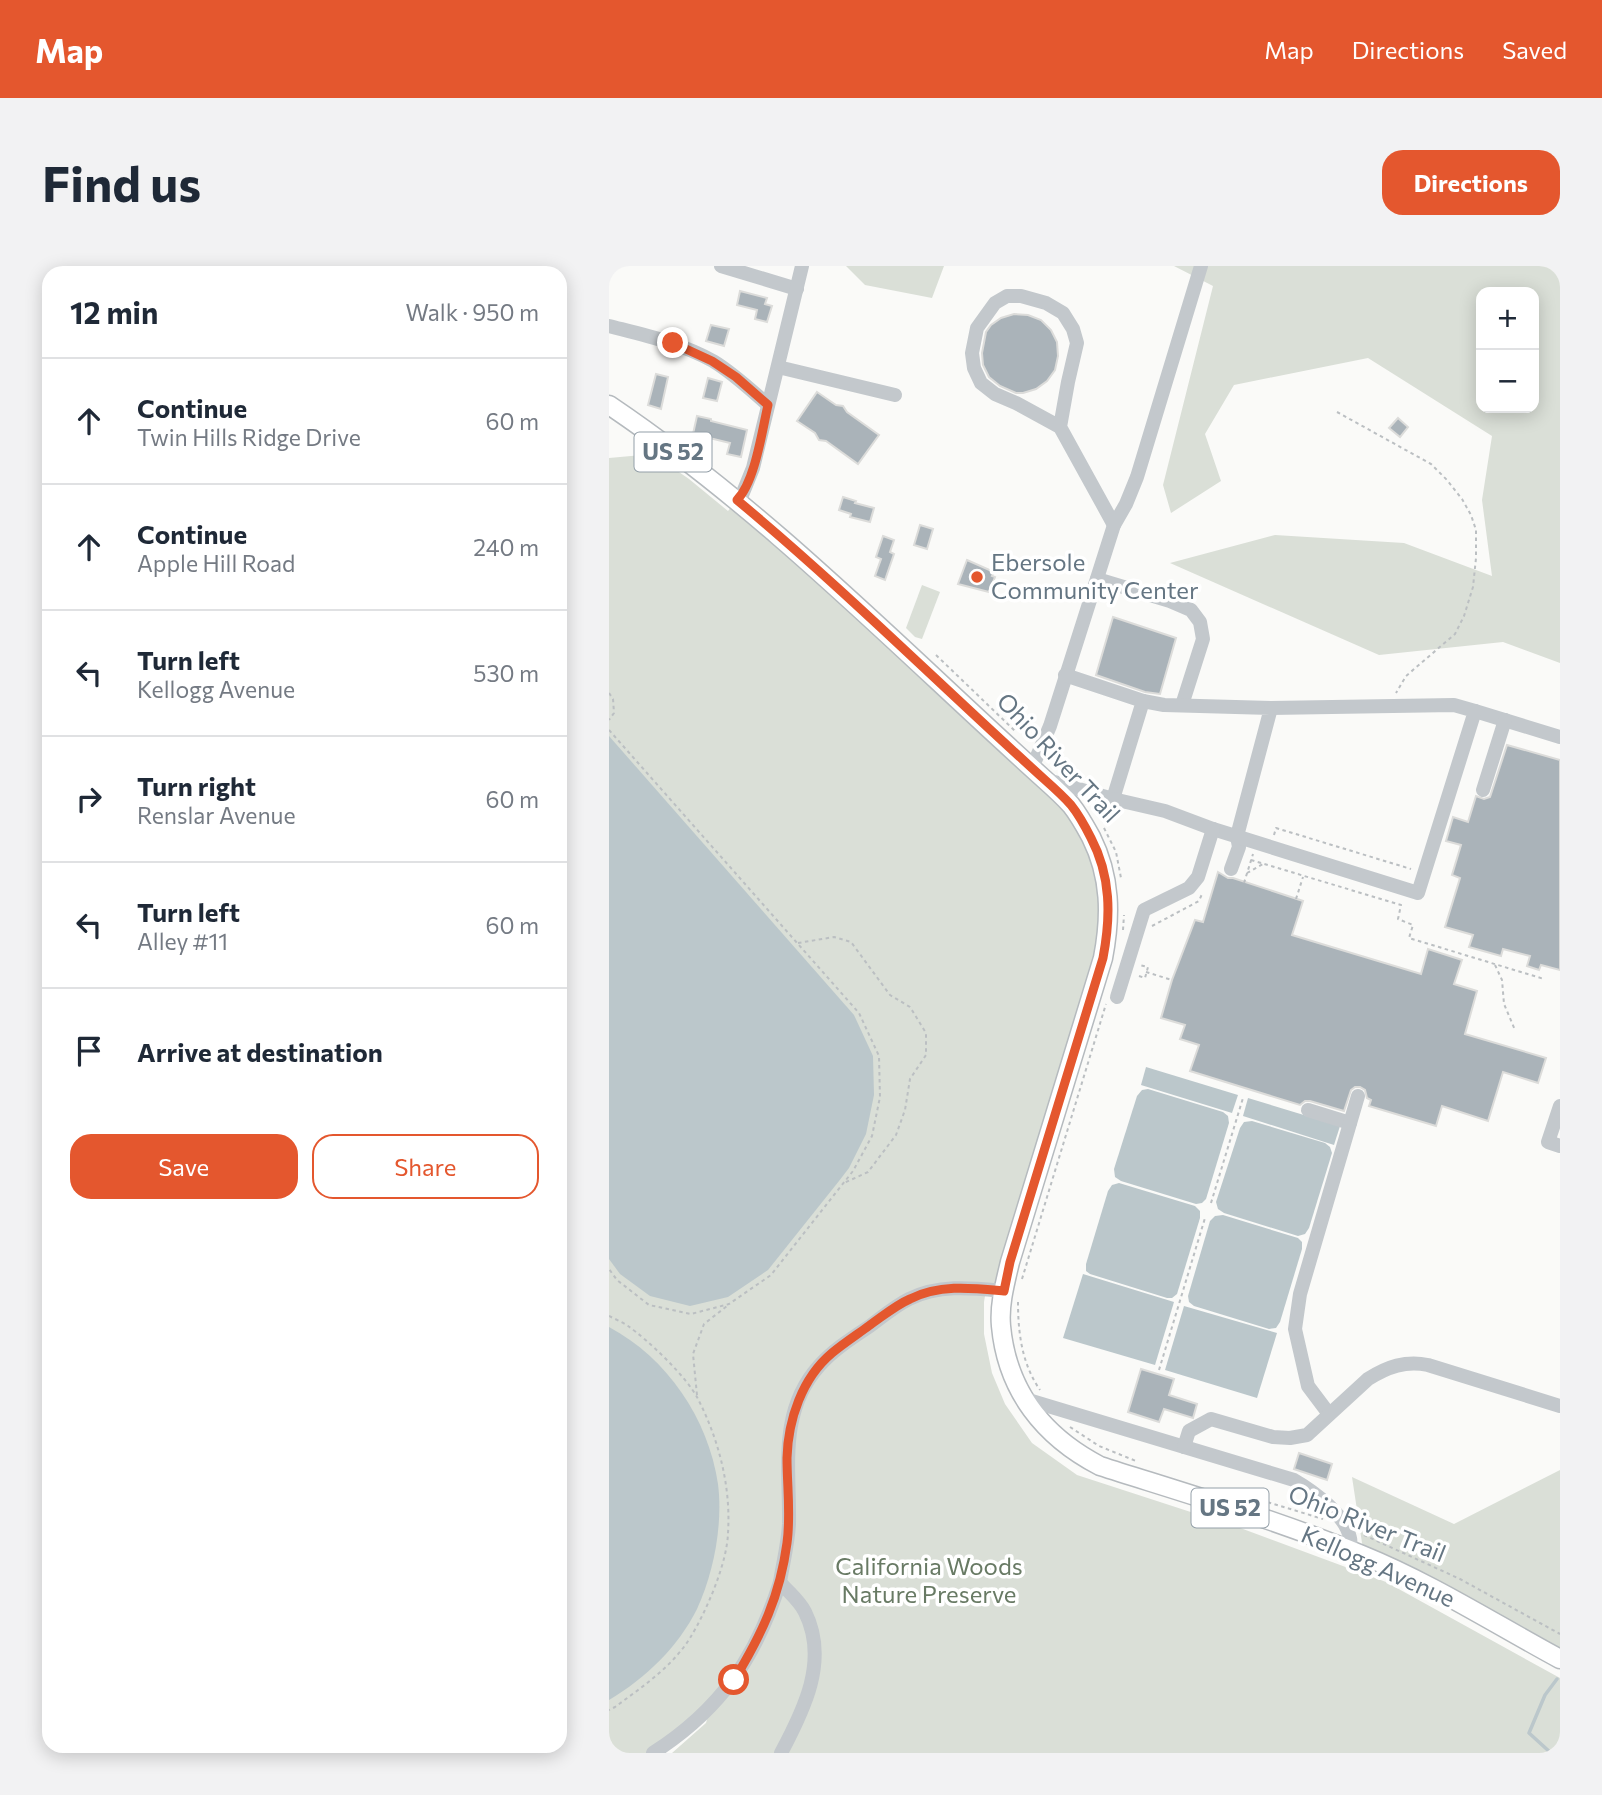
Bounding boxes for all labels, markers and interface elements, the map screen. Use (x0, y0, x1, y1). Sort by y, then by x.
text: Map (35, 29, 103, 70)
text: Map (1264, 35, 1314, 64)
text: Directions (1352, 35, 1464, 64)
text: Saved (1502, 35, 1567, 64)
button: Directions (1382, 150, 1560, 215)
text: Find us (42, 152, 201, 212)
map controls (1476, 287, 1539, 413)
button: + (1476, 287, 1539, 350)
text: 12 min (70, 293, 158, 330)
text: Walk · 950 m (406, 298, 539, 326)
route end (657, 327, 688, 358)
button: − (1476, 350, 1539, 413)
text: Continue (137, 392, 247, 423)
icon: ahead (70, 402, 108, 440)
text: 60 m (486, 407, 539, 435)
text: Twin Hills Ridge Drive (137, 423, 361, 451)
road number: US 52 (634, 433, 711, 472)
text: Continue (137, 518, 247, 549)
icon: ahead (70, 528, 108, 566)
text: 240 m (473, 533, 539, 561)
place label: Ebersole Community Center (991, 547, 1199, 604)
text: Apple Hill Road (137, 549, 295, 577)
marker: Ebersole Community Center (969, 569, 985, 585)
text: Turn left (137, 644, 240, 675)
icon: left (70, 654, 108, 692)
text: 530 m (473, 659, 539, 687)
text: Kellogg Avenue (137, 675, 295, 703)
street label: Ohio River Trail (992, 686, 1127, 828)
text: Turn right (137, 770, 256, 801)
icon: right (70, 780, 108, 818)
text: 60 m (486, 785, 539, 813)
text: Renslar Avenue (137, 801, 296, 829)
text: Turn left (137, 896, 240, 927)
icon: left (70, 906, 108, 944)
text: 60 m (486, 911, 539, 939)
text: Alley #11 (137, 927, 228, 955)
icon: arrive (70, 1032, 108, 1070)
text: Arrive at destination (137, 1036, 383, 1067)
button: Save (70, 1134, 298, 1199)
button: Share (312, 1134, 539, 1199)
street label: Ohio River Trail (1285, 1478, 1450, 1567)
road number: US 52 (1191, 1488, 1269, 1527)
street label: Kellogg Avenue (1297, 1519, 1460, 1612)
park label: California Woods Nature Preserve (835, 1551, 1023, 1608)
route start (718, 1664, 749, 1695)

